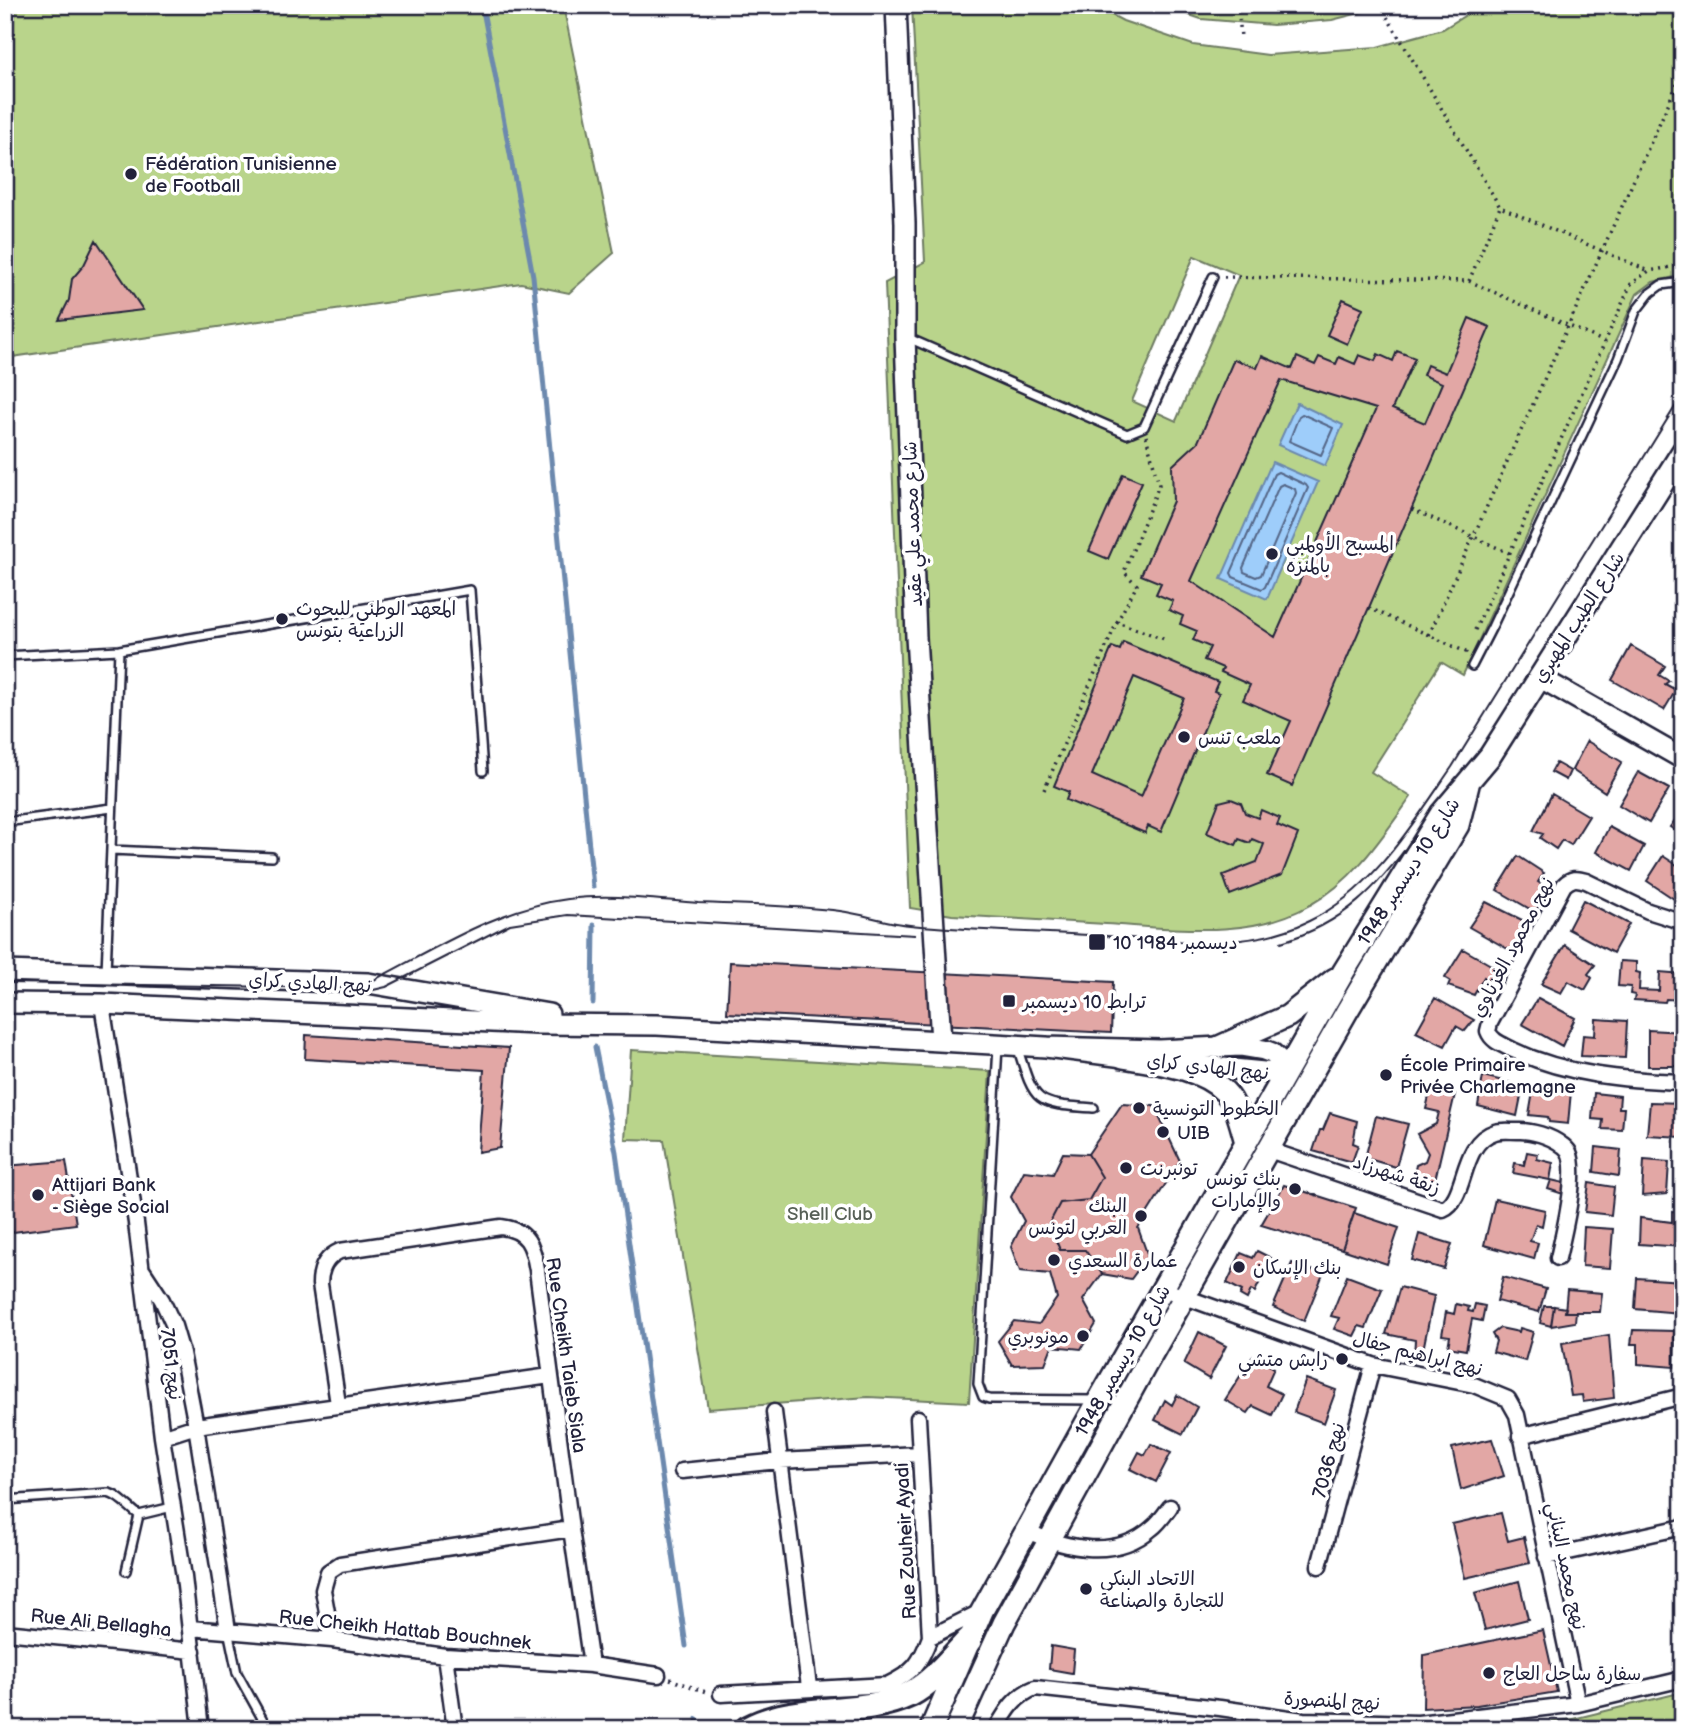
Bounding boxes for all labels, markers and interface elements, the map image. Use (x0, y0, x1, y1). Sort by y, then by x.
place label: Fédération Tunisienne de Football (145, 153, 337, 198)
marker: Fédération Tunisienne de Football (123, 166, 139, 182)
street label: شارع محمد علي عقيد (899, 441, 932, 607)
place label: المسبح الأولمبي بالمنزه (1286, 531, 1394, 578)
marker: المسبح الأولمبي بالمنزه (1264, 546, 1280, 562)
street label: شارع الطيب المهيري (1528, 548, 1632, 689)
place label: المعهد الوطني للبحوث الزراعية بتونس (296, 598, 456, 643)
marker: المعهد الوطني للبحوث الزراعية بتونس (274, 611, 290, 627)
place label: ملعب تنس (1198, 727, 1281, 750)
marker: ملعب تنس (1176, 729, 1192, 745)
street label: شارع 10 ديسمبر 1948 (1353, 794, 1466, 950)
street label: نهج محمود الغزناوي (1467, 874, 1562, 1022)
marker: 10 ديسمبر 1984 (1087, 932, 1107, 952)
place label: 10 ديسمبر 1984 (1113, 932, 1238, 955)
street label: نهج الهادي كراي (248, 969, 372, 1000)
place label: ترابط 10 ديسمبر (1021, 991, 1147, 1014)
marker: ترابط 10 ديسمبر (1001, 993, 1017, 1009)
street label: نهج الهادي كراي (1145, 1050, 1270, 1087)
place label: École Primaire Privée Charlemagne (1400, 1053, 1576, 1099)
marker: École Primaire Privée Charlemagne (1378, 1067, 1394, 1083)
place label: الخطوط التونسية (1153, 1098, 1279, 1121)
marker: الخطوط التونسية (1131, 1100, 1147, 1116)
place label: UIB (1177, 1122, 1210, 1145)
marker: UIB (1155, 1124, 1171, 1140)
street label: زنقة شهرزاد (1350, 1151, 1443, 1200)
place label: تونبرنت (1140, 1158, 1198, 1181)
marker: تونبرنت (1118, 1160, 1134, 1176)
place label: بنك تونس والإمارات (1206, 1168, 1281, 1213)
place label: Attijari Bank - Siège Social (52, 1174, 169, 1219)
marker: بنك تونس والإمارات (1287, 1181, 1303, 1197)
marker: Attijari Bank - Siège Social (30, 1187, 46, 1203)
place label: البنك العربي لتونس (1028, 1195, 1127, 1244)
park label: Shell Club (787, 1203, 873, 1226)
marker: البنك العربي لتونس (1133, 1208, 1149, 1224)
place label: عمارة السعدي (1068, 1250, 1179, 1275)
marker: عمارة السعدي (1046, 1252, 1062, 1268)
street label: Rue Cheikh Taieb Siala (540, 1256, 591, 1455)
place label: بنك الإسكان (1253, 1257, 1342, 1280)
marker: بنك الإسكان (1231, 1259, 1247, 1275)
street label: شارع 10 ديسمبر 1948 (1071, 1281, 1177, 1441)
place label: مونوبري (1007, 1326, 1069, 1351)
street label: نهج 7051 (155, 1327, 186, 1401)
street label: نهج ابراهيم جفال (1350, 1327, 1485, 1384)
marker: مونوبري (1075, 1328, 1091, 1344)
place label: رابش متشي (1238, 1349, 1328, 1376)
marker: رابش متشي (1334, 1351, 1350, 1367)
street label: نهج 7036 (1308, 1420, 1351, 1501)
street label: Rue Zouheir Ayadi (891, 1462, 922, 1620)
street label: نهج محمد البناني (1537, 1501, 1590, 1633)
place label: الاتحاد البنكي للتجارة والصناعة (1100, 1568, 1224, 1613)
marker: الاتحاد البنكي للتجارة والصناعة (1078, 1581, 1094, 1597)
street label: Rue Ali Bellagha (29, 1605, 172, 1642)
street label: Rue Cheikh Hattab Bouchnek (278, 1606, 533, 1655)
place label: سفارة ساحل العاج (1503, 1663, 1641, 1686)
marker: سفارة ساحل العاج (1481, 1665, 1497, 1681)
street label: نهج المنصورة (1283, 1687, 1381, 1716)

